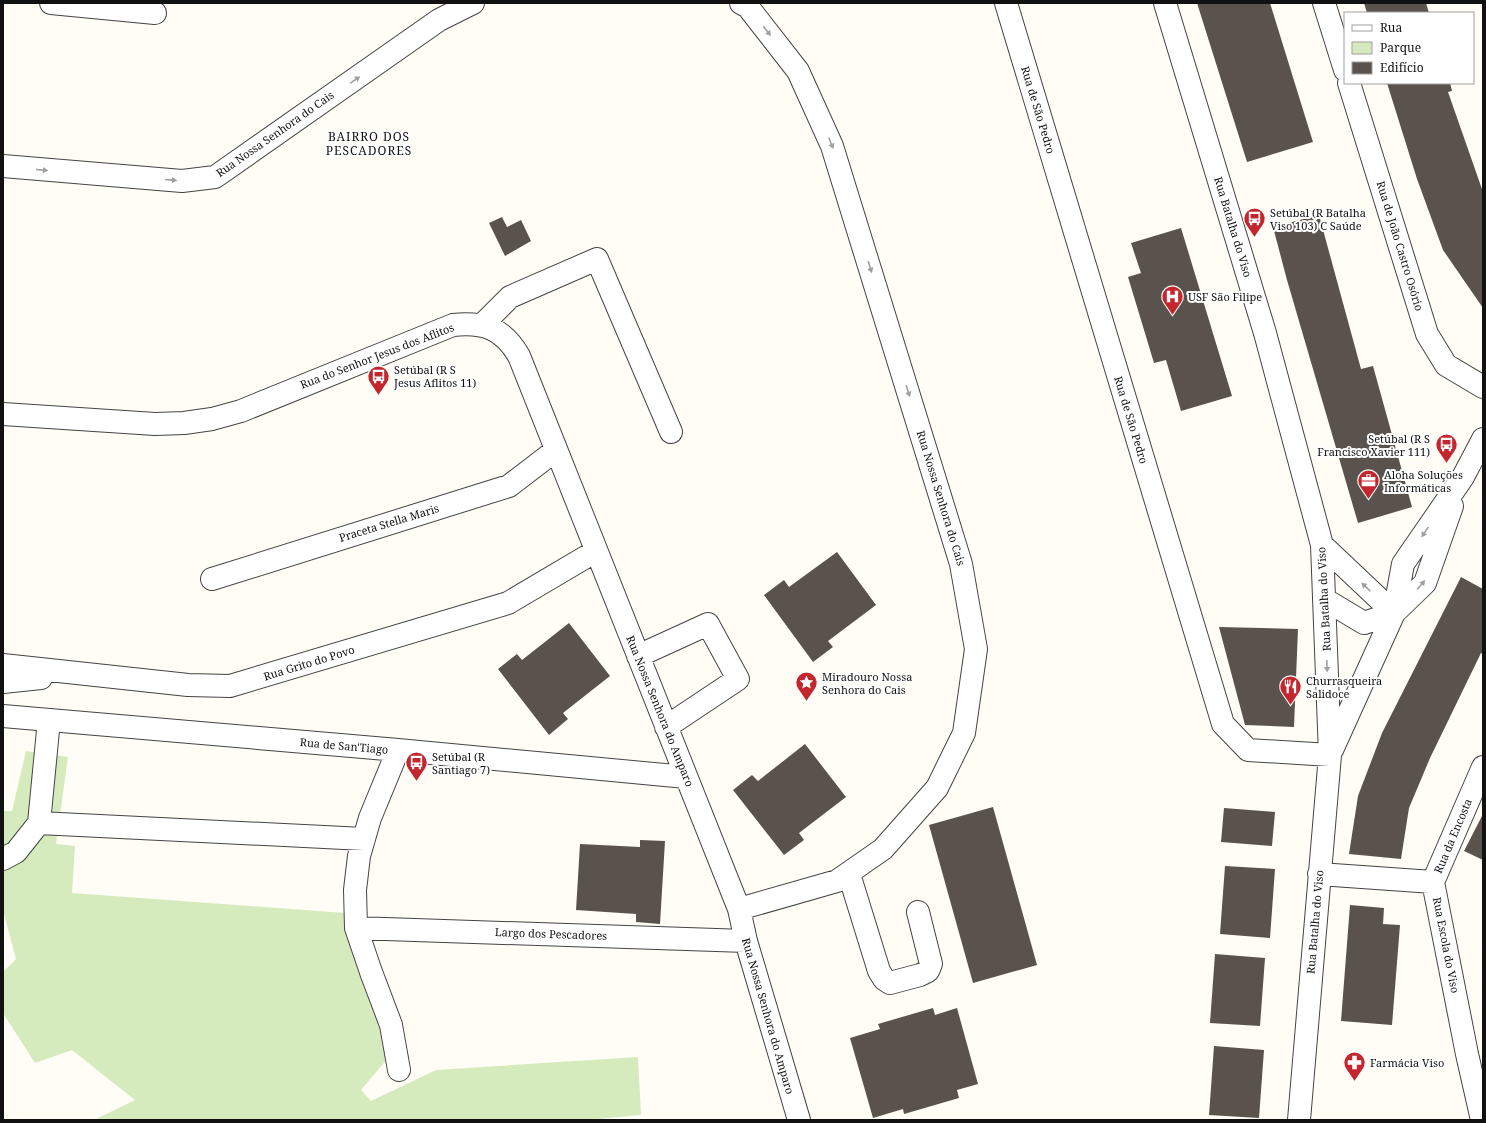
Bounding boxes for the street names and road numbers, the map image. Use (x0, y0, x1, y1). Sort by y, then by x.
street label: Rua de São Pedro (1018, 64, 1059, 156)
street label: Rua Nossa Senhora do Cais (213, 87, 337, 180)
street label: Rua Batalha do Viso (1211, 175, 1256, 279)
street label: Rua de João Castro Osório (1374, 179, 1427, 313)
street label: Rua do Senhor Jesus dos Aflitos (298, 319, 456, 392)
street label: Rua de São Pedro (1111, 374, 1152, 466)
street label: Rua Nossa Senhora do Cais (914, 428, 969, 567)
street label: Praceta Stella Maris (337, 500, 441, 545)
street label: Rua Batalha do Viso (1313, 547, 1334, 652)
street label: Rua Nossa Senhora do Amparo (623, 633, 698, 789)
street label: Rua Grito do Povo (261, 642, 356, 684)
street label: Rua de San'Tiago (299, 734, 389, 757)
street label: Rua da Encosta (1430, 796, 1475, 875)
street label: Rua Batalha do Viso (1302, 869, 1327, 975)
street label: Rua Escola do Viso (1430, 896, 1463, 994)
street label: Largo dos Pescadores (495, 924, 608, 943)
street label: Rua Nossa Senhora do Amparo (739, 936, 798, 1096)

